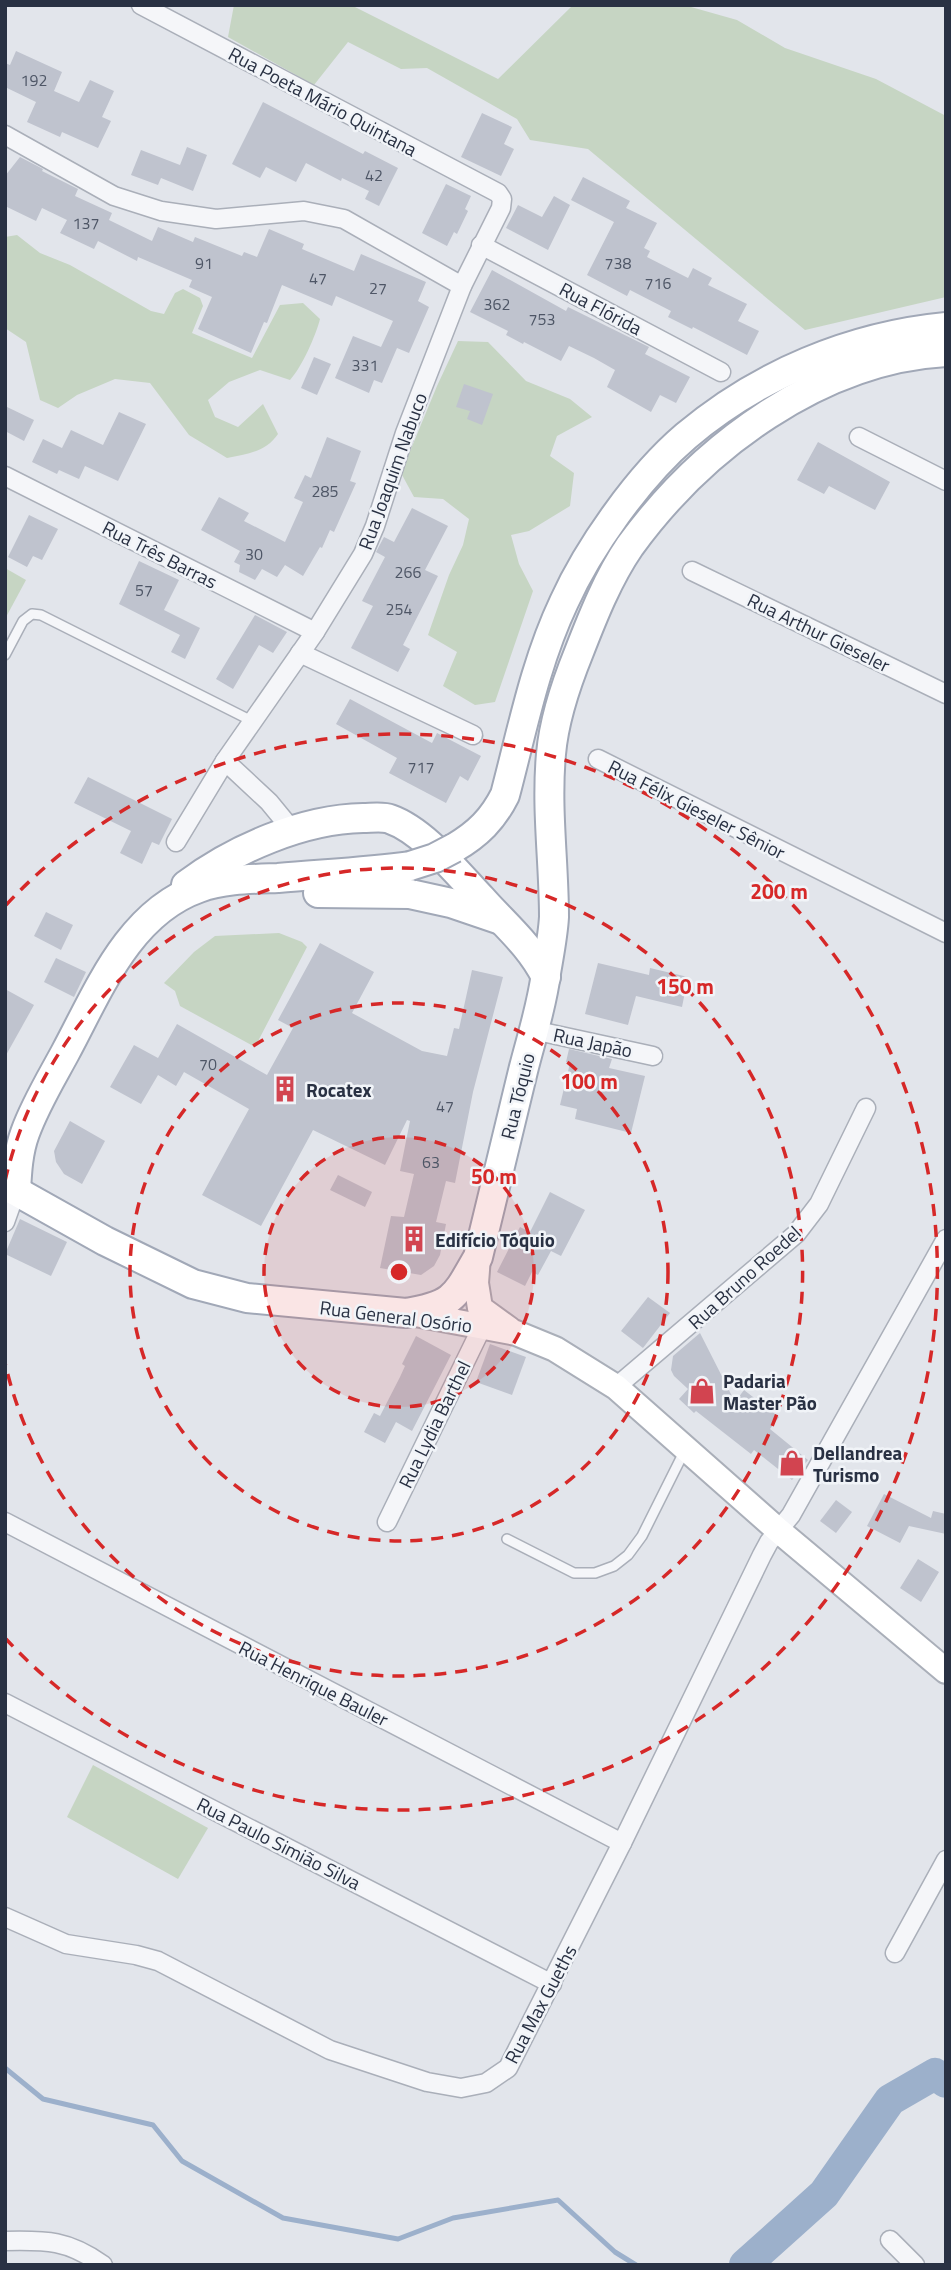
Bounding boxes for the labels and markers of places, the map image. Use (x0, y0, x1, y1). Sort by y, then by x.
building icon: Rocatex (270, 1074, 300, 1104)
place label: Rocatex (306, 1075, 372, 1104)
building icon: Edifício Tóquio (399, 1224, 429, 1254)
place label: Edifício Tóquio (435, 1225, 555, 1254)
centre of rings (387, 1260, 411, 1284)
place label: Padaria Master Pão (723, 1366, 817, 1417)
shop icon: Padaria Master Pão (687, 1376, 717, 1406)
place label: Dellandrea Turismo (813, 1438, 902, 1489)
shop icon: Dellandrea Turismo (777, 1448, 807, 1478)

